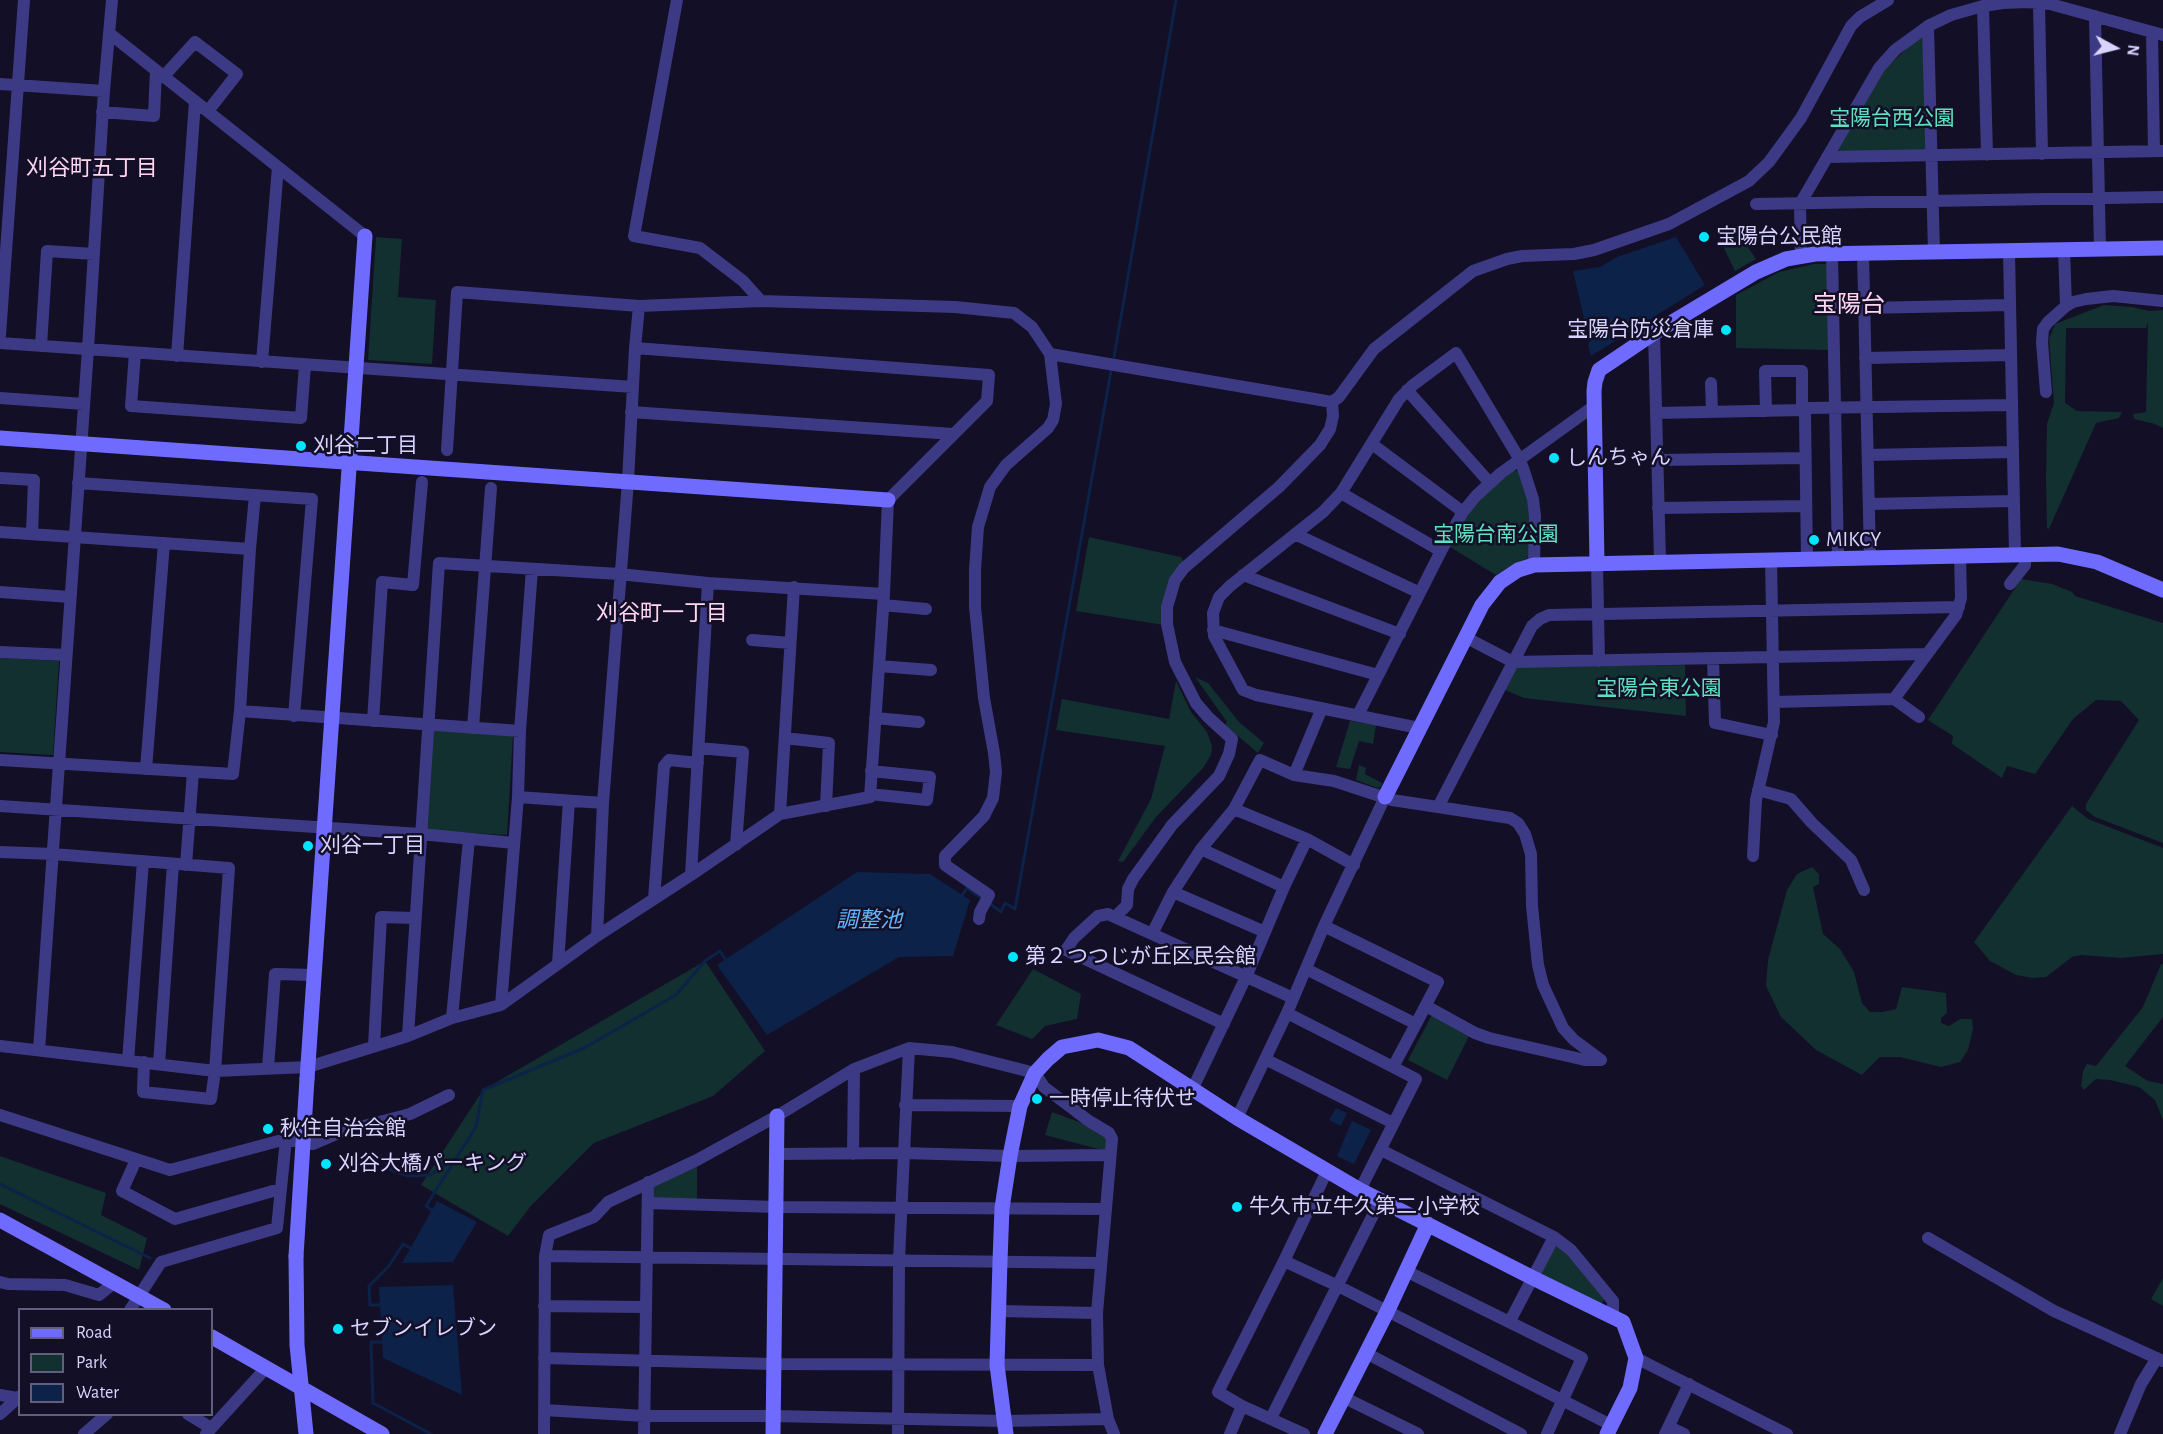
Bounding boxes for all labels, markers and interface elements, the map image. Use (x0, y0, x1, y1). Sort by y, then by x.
north arrow (2085, 18, 2145, 78)
text: N (2124, 44, 2141, 57)
park label: 宝陽台西公園 (1829, 106, 1955, 132)
district label: 刈谷町五丁目 (26, 155, 158, 181)
place label: 宝陽台公民館 (1716, 224, 1842, 250)
marker: 宝陽台公民館 (1697, 230, 1711, 244)
district label: 宝陽台 (1813, 291, 1885, 319)
place label: 宝陽台防災倉庫 (1567, 317, 1714, 343)
marker: 宝陽台防災倉庫 (1719, 323, 1733, 337)
place label: 刈谷二丁目 (313, 433, 418, 459)
marker: 刈谷二丁目 (294, 439, 308, 453)
place label: しんちゃん (1566, 445, 1671, 471)
marker: しんちゃん (1547, 451, 1561, 465)
park label: 宝陽台南公園 (1433, 522, 1559, 548)
place label: MIKCY (1826, 527, 1881, 553)
marker: MIKCY (1807, 533, 1821, 547)
district label: 刈谷町一丁目 (596, 600, 728, 626)
park label: 宝陽台東公園 (1596, 676, 1722, 702)
place label: 刈谷一丁目 (320, 833, 425, 859)
marker: 刈谷一丁目 (301, 839, 315, 853)
water label: 調整池 (836, 907, 902, 933)
place label: 第２つつじが丘区民会館 (1025, 944, 1256, 970)
marker: 第２つつじが丘区民会館 (1006, 950, 1020, 964)
place label: 一時停止待伏せ (1049, 1086, 1196, 1112)
marker: 一時停止待伏せ (1030, 1092, 1044, 1106)
place label: 秋住自治会館 (280, 1116, 406, 1142)
marker: 秋住自治会館 (261, 1122, 275, 1136)
place label: 刈谷大橋パーキング (338, 1151, 527, 1177)
marker: 刈谷大橋パーキング (319, 1157, 333, 1171)
place label: 牛久市立牛久第二小学校 (1249, 1194, 1480, 1220)
marker: 牛久市立牛久第二小学校 (1230, 1200, 1244, 1214)
legend (18, 1308, 213, 1416)
place label: セブンイレブン (350, 1316, 497, 1342)
marker: セブンイレブン (331, 1322, 345, 1336)
text: Road (76, 1324, 112, 1342)
text: Park (76, 1354, 107, 1372)
text: Water (76, 1384, 119, 1402)

